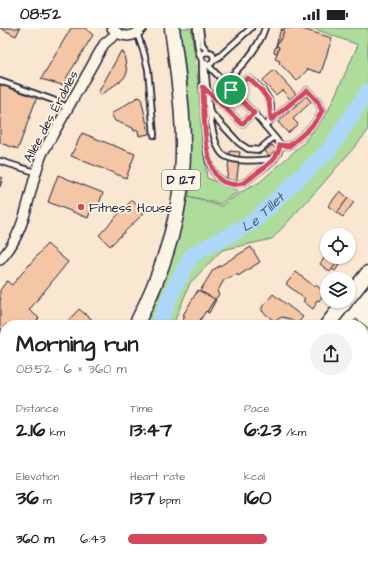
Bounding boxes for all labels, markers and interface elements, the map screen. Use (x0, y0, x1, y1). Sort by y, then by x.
text: 08:52 (20, 4, 61, 25)
street label: Allée des Érables (19, 67, 83, 166)
pin (214, 73, 248, 107)
icon: arrive (220, 79, 242, 101)
road number: D 127 (162, 170, 200, 190)
water label: Le Tillet (238, 187, 290, 237)
place label: Fitness House (89, 199, 172, 217)
marker: Fitness House (76, 202, 86, 212)
map controls (320, 228, 356, 308)
button: locate (320, 228, 356, 264)
button: layers (320, 272, 356, 308)
text: Morning run (16, 329, 139, 360)
button: share (310, 333, 352, 375)
text: 08:52 · 6 × 360 m (16, 360, 127, 378)
text: Distance (16, 401, 59, 416)
text: Time (130, 401, 153, 416)
text: Pace (244, 401, 270, 416)
text: 2.16 (16, 416, 45, 444)
text: 13:47 (130, 416, 172, 444)
text: 6:23 (244, 416, 282, 444)
text: km (45, 425, 65, 440)
text: /km (282, 425, 306, 440)
text: Elevation (16, 469, 59, 484)
text: Heart rate (130, 469, 185, 484)
text: kcal (244, 469, 265, 484)
text: 36 (16, 484, 39, 512)
text: 137 (130, 484, 155, 512)
text: 160 (244, 484, 272, 512)
text: m (39, 493, 52, 508)
text: bpm (155, 493, 180, 508)
text: 360 m (16, 530, 54, 548)
text: 6:43 (80, 530, 106, 548)

